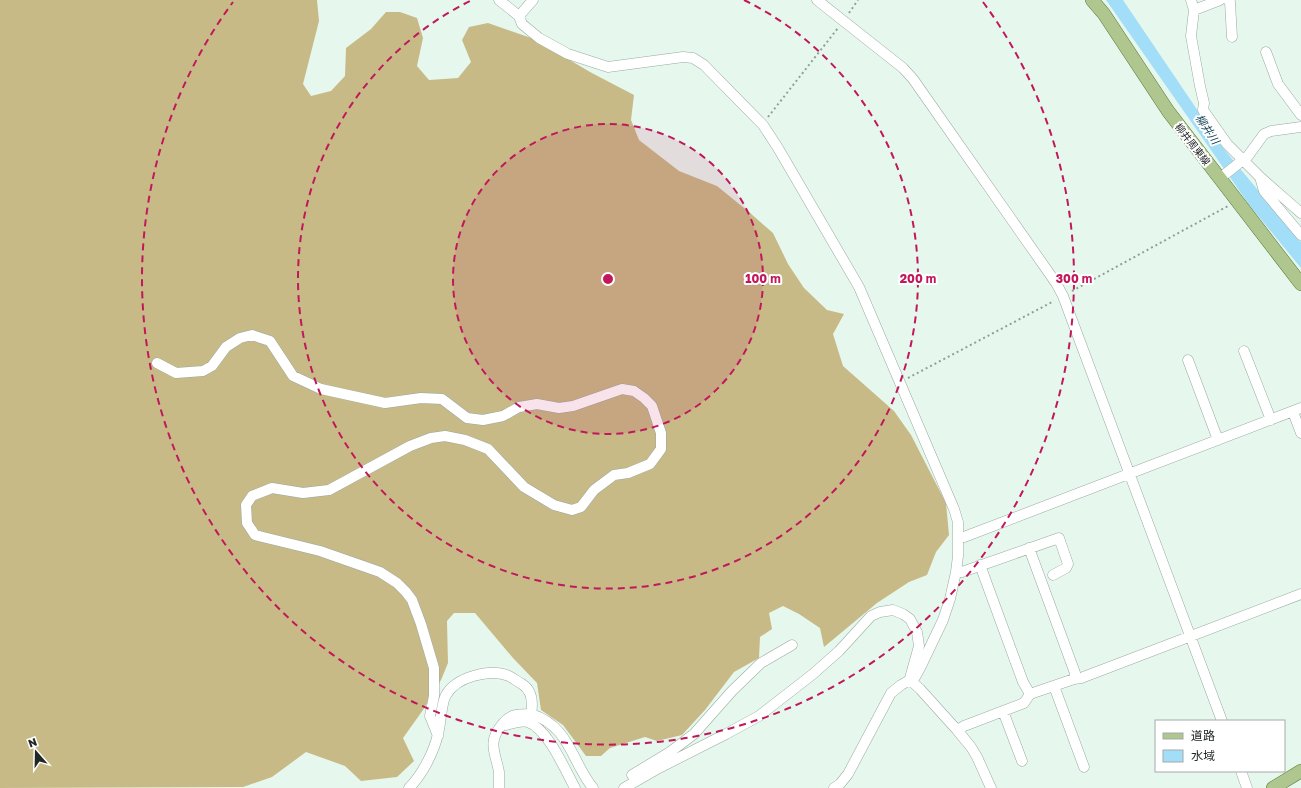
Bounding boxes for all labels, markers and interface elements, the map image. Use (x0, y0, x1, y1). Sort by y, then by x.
water label: 柳井川 (1193, 112, 1223, 147)
street label: 柳井周東線 (1173, 121, 1213, 167)
text: 100 m (745, 271, 781, 286)
text: 200 m (900, 271, 936, 286)
text: 300 m (1056, 271, 1092, 286)
centre of rings (601, 272, 615, 286)
legend (1155, 720, 1285, 772)
text: 道路 (1191, 728, 1215, 743)
north arrow (16, 732, 56, 772)
text: N (26, 735, 39, 750)
text: 水域 (1191, 748, 1215, 763)

